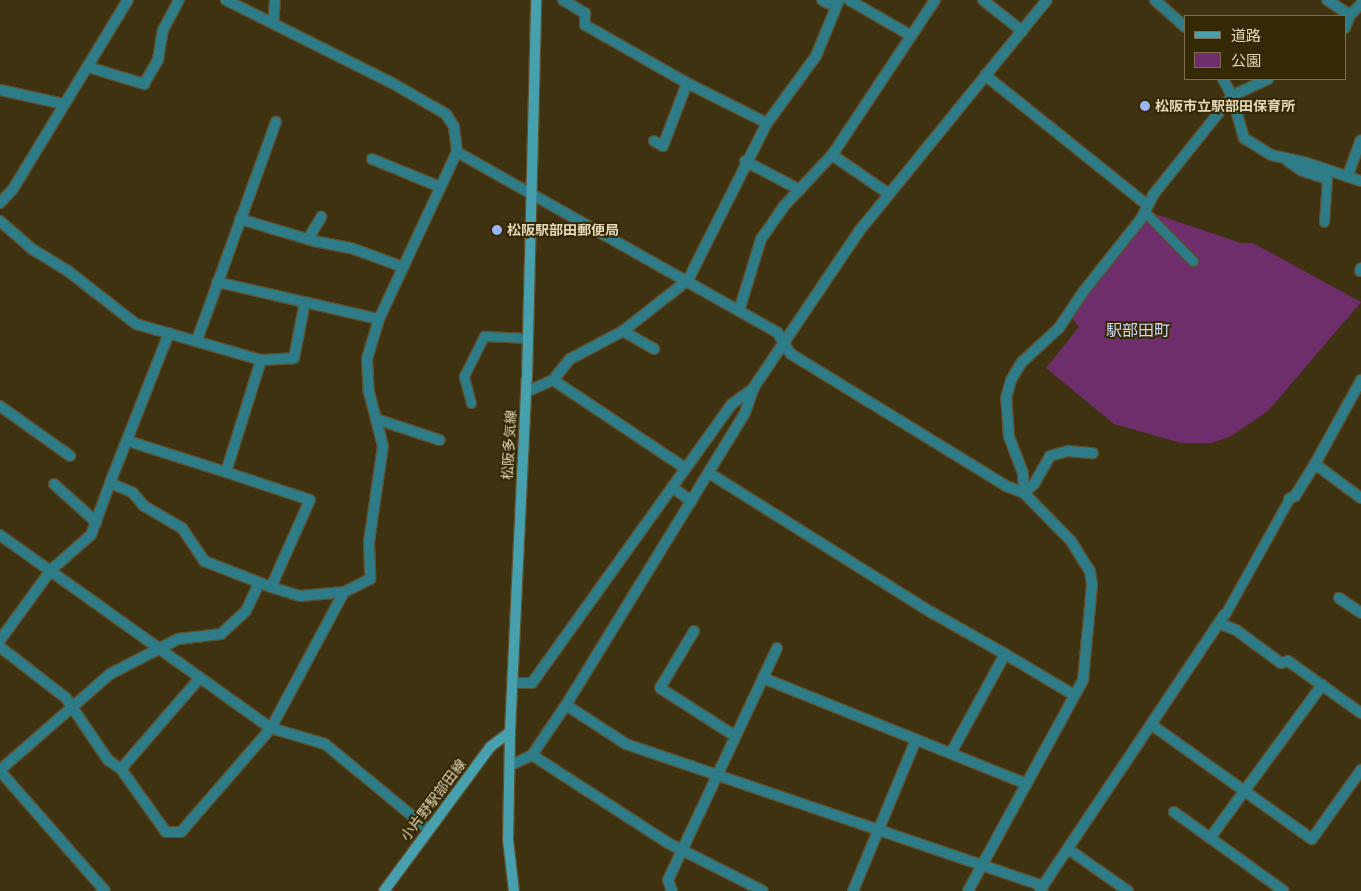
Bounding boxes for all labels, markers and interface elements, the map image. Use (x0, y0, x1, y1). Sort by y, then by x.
legend (1184, 15, 1346, 80)
text: 道路 (1231, 26, 1261, 46)
text: 公園 (1231, 51, 1261, 71)
place label: 松阪市立駅部田保育所 (1155, 98, 1295, 114)
marker: 松阪市立駅部田保育所 (1139, 100, 1151, 112)
place label: 松阪駅部田郵便局 (507, 222, 619, 238)
marker: 松阪駅部田郵便局 (491, 224, 503, 236)
district label: 駅部田町 (1106, 321, 1170, 341)
street label: 松阪多気線 (499, 410, 519, 480)
street label: 小片野駅部田線 (397, 756, 469, 844)

